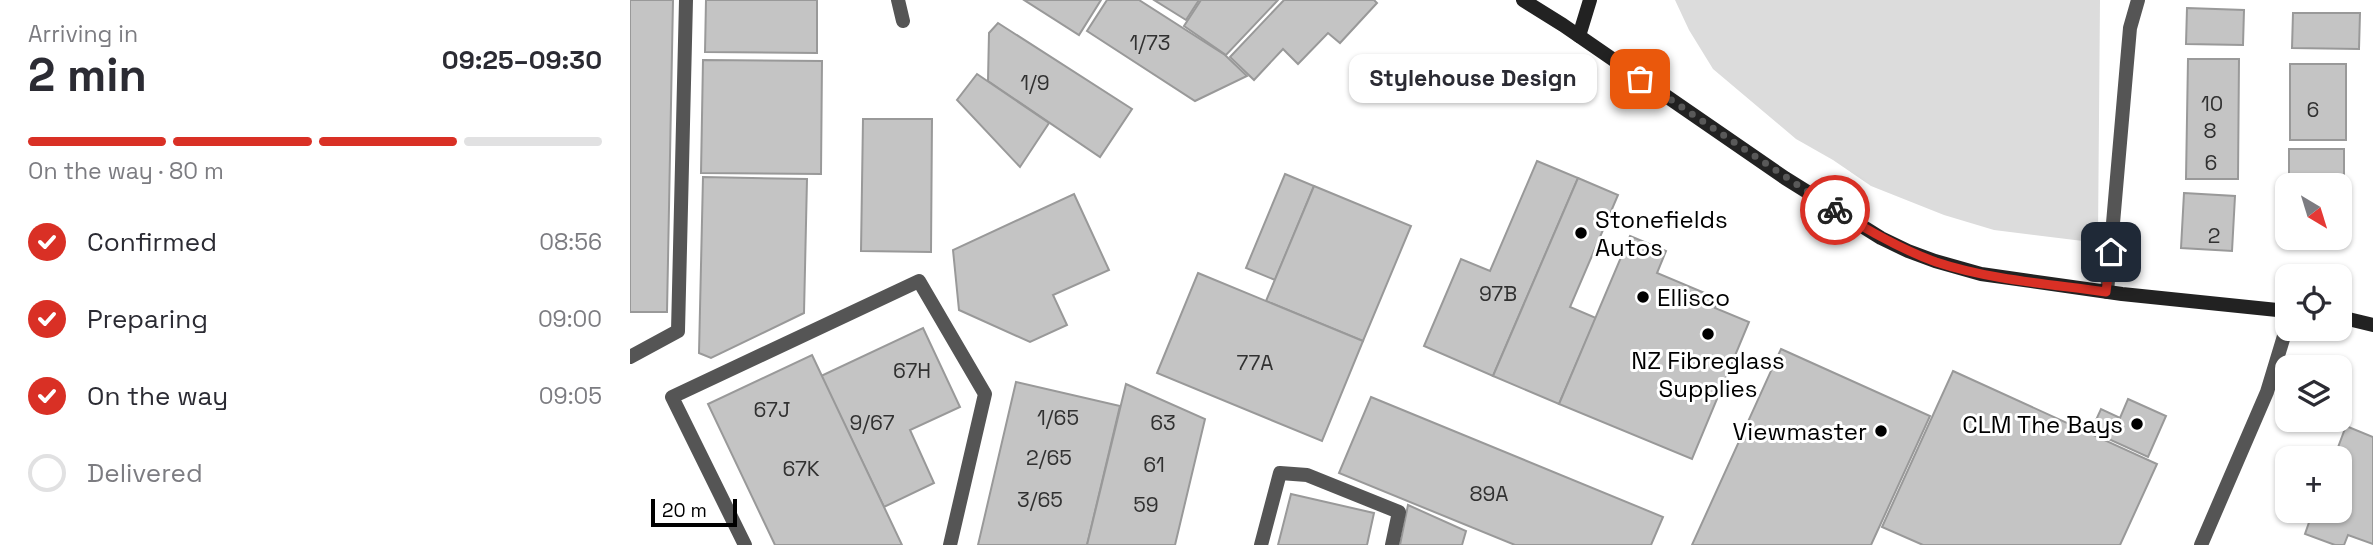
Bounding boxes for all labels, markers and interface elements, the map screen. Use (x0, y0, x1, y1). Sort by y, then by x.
text: Arriving in (28, 19, 138, 49)
house number: 1/73 (1129, 29, 1171, 56)
text: 09:25–09:30 (442, 43, 602, 77)
text: 2 min (28, 46, 147, 104)
pin (1610, 49, 1670, 109)
callout: Stylehouse Design (1350, 55, 1598, 104)
icon: bag (1621, 60, 1659, 98)
text: Stylehouse Design (1369, 63, 1577, 93)
house number: 1/9 (1020, 69, 1050, 96)
house number: 10 (2201, 90, 2223, 117)
house number: 6 (2307, 96, 2319, 123)
house number: 8 (2203, 117, 2217, 144)
house number: 6 (2205, 149, 2217, 176)
text: On the way · 80 m (28, 156, 224, 186)
north arrow (2275, 173, 2352, 250)
map controls (2275, 173, 2352, 523)
courier (1800, 175, 1870, 245)
icon: bike (1816, 191, 1854, 229)
place label: Stonefields Autos (1595, 204, 1728, 263)
pin (2081, 222, 2141, 282)
house number: 2 (2208, 222, 2220, 249)
icon: check (28, 223, 66, 261)
text: Confirmed (87, 225, 217, 259)
marker: Stonefields Autos (1573, 225, 1589, 241)
text: 08:56 (539, 227, 602, 257)
icon: home (2092, 233, 2130, 271)
button: locate (2275, 264, 2352, 341)
house number: 97B (1479, 280, 1517, 307)
place label: Ellisco (1657, 282, 1730, 313)
marker: Ellisco (1635, 289, 1651, 305)
icon: check (28, 300, 66, 338)
text: Preparing (87, 302, 208, 336)
text: 09:00 (538, 304, 602, 334)
marker: NZ Fibreglass Supplies (1700, 326, 1716, 342)
place label: NZ Fibreglass Supplies (1631, 345, 1785, 404)
house number: 77A (1237, 349, 1273, 376)
button: layers (2275, 355, 2352, 432)
house number: 67H (893, 357, 931, 384)
icon: check (28, 377, 66, 415)
text: On the way (87, 379, 228, 413)
text: 09:05 (539, 381, 602, 411)
house number: 67J (754, 396, 790, 423)
house number: 1/65 (1037, 404, 1079, 431)
house number: 9/67 (849, 409, 895, 436)
house number: 63 (1150, 409, 1176, 436)
place label: CLM The Bays (1962, 409, 2123, 440)
place label: Viewmaster (1732, 416, 1867, 447)
marker: CLM The Bays (2129, 416, 2145, 432)
marker: Viewmaster (1873, 423, 1889, 439)
house number: 2/65 (1026, 444, 1072, 471)
button: + (2275, 446, 2352, 523)
house number: 61 (1143, 451, 1165, 478)
house number: 67K (782, 455, 820, 482)
text: Delivered (87, 456, 203, 490)
house number: 89A (1469, 480, 1509, 507)
house number: 3/65 (1017, 486, 1063, 513)
house number: 59 (1133, 491, 1159, 518)
scale bar (651, 496, 737, 528)
text: 20 m (662, 498, 707, 523)

